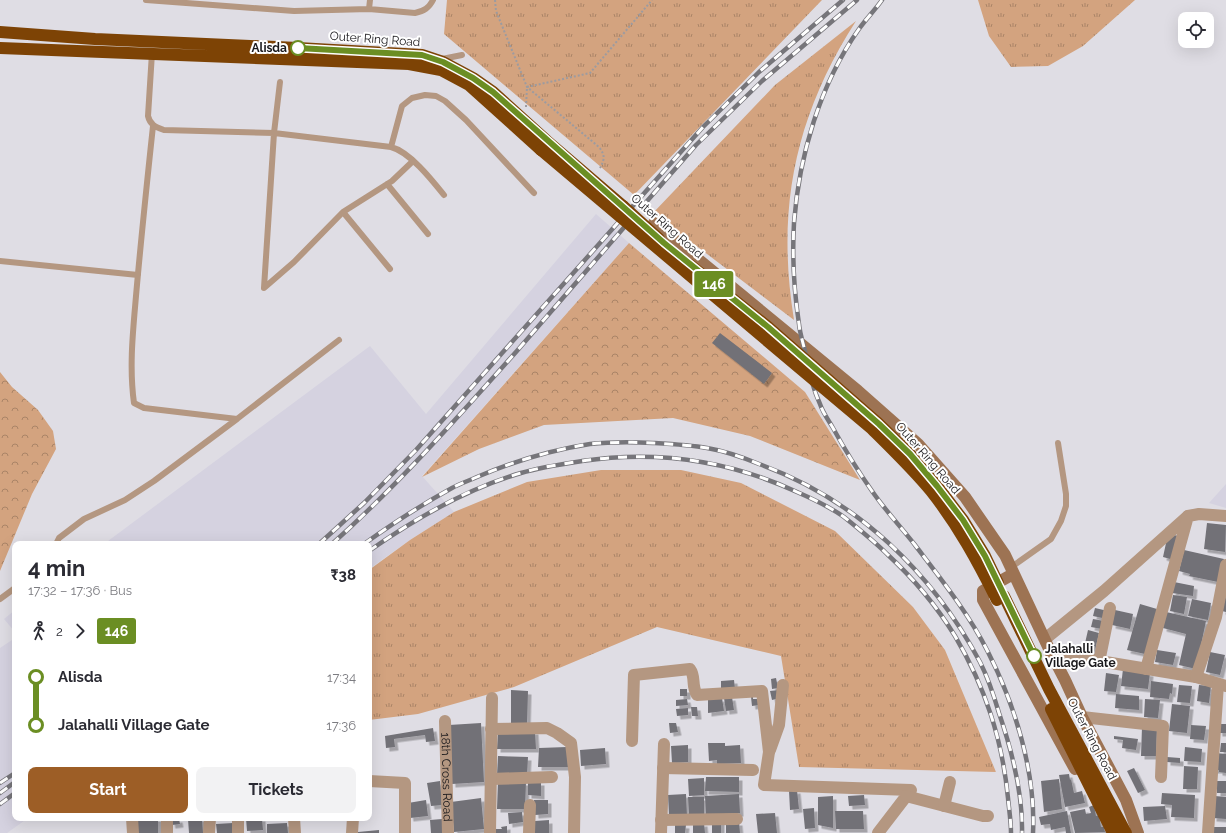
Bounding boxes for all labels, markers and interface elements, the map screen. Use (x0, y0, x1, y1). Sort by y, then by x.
map controls (1178, 12, 1214, 48)
button: locate (1178, 12, 1214, 48)
street label: Outer Ring Road (329, 29, 421, 49)
marker: Alisda (290, 40, 306, 56)
place label: Alisda (252, 41, 287, 55)
street label: Outer Ring Road (628, 191, 706, 261)
line badge: 146 (691, 271, 737, 297)
text: 146 (702, 276, 726, 292)
street label: Outer Ring Road (893, 419, 963, 497)
text: 4 min (28, 555, 85, 581)
text: ₹38 (331, 566, 356, 584)
text: 17:32 – 17:36 · Bus (28, 583, 132, 598)
icon: walk (28, 620, 50, 642)
icon: forward (69, 620, 91, 642)
text: 146 (105, 623, 128, 639)
text: 2 (56, 624, 63, 639)
place label: Jalahalli Village Gate (1045, 642, 1116, 670)
marker: Jalahalli Village Gate (1026, 648, 1042, 664)
text: Alisda (58, 668, 102, 686)
text: 17:34 (327, 670, 356, 685)
street label: Outer Ring Road (1065, 696, 1119, 782)
text: Jalahalli Village Gate (58, 716, 210, 734)
text: 17:36 (326, 718, 356, 733)
street label: 18th Cross Road (438, 732, 455, 822)
button: Start (28, 767, 188, 813)
button: Tickets (196, 767, 356, 813)

